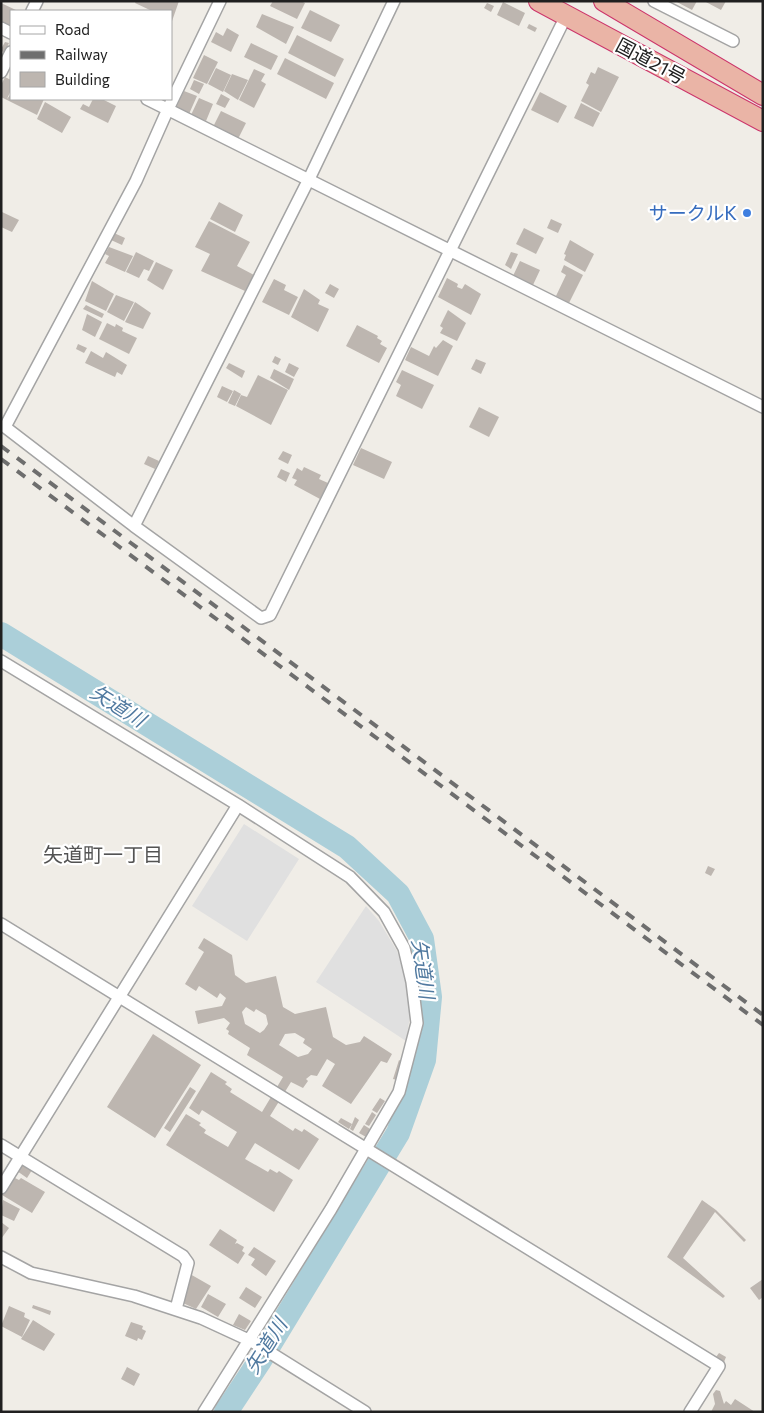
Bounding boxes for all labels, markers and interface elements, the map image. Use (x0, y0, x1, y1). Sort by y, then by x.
legend (10, 10, 172, 100)
text: Road (55, 20, 90, 38)
street label: 国道21号 (612, 33, 690, 88)
text: Railway (55, 45, 108, 63)
text: Building (55, 70, 110, 88)
place label: サークルK (649, 201, 737, 224)
marker: サークルK (741, 207, 753, 219)
water label: 矢道川 (87, 679, 152, 732)
district label: 矢道町一丁目 (43, 842, 163, 866)
water label: 矢道川 (408, 937, 440, 1002)
water label: 矢道川 (239, 1312, 292, 1377)

